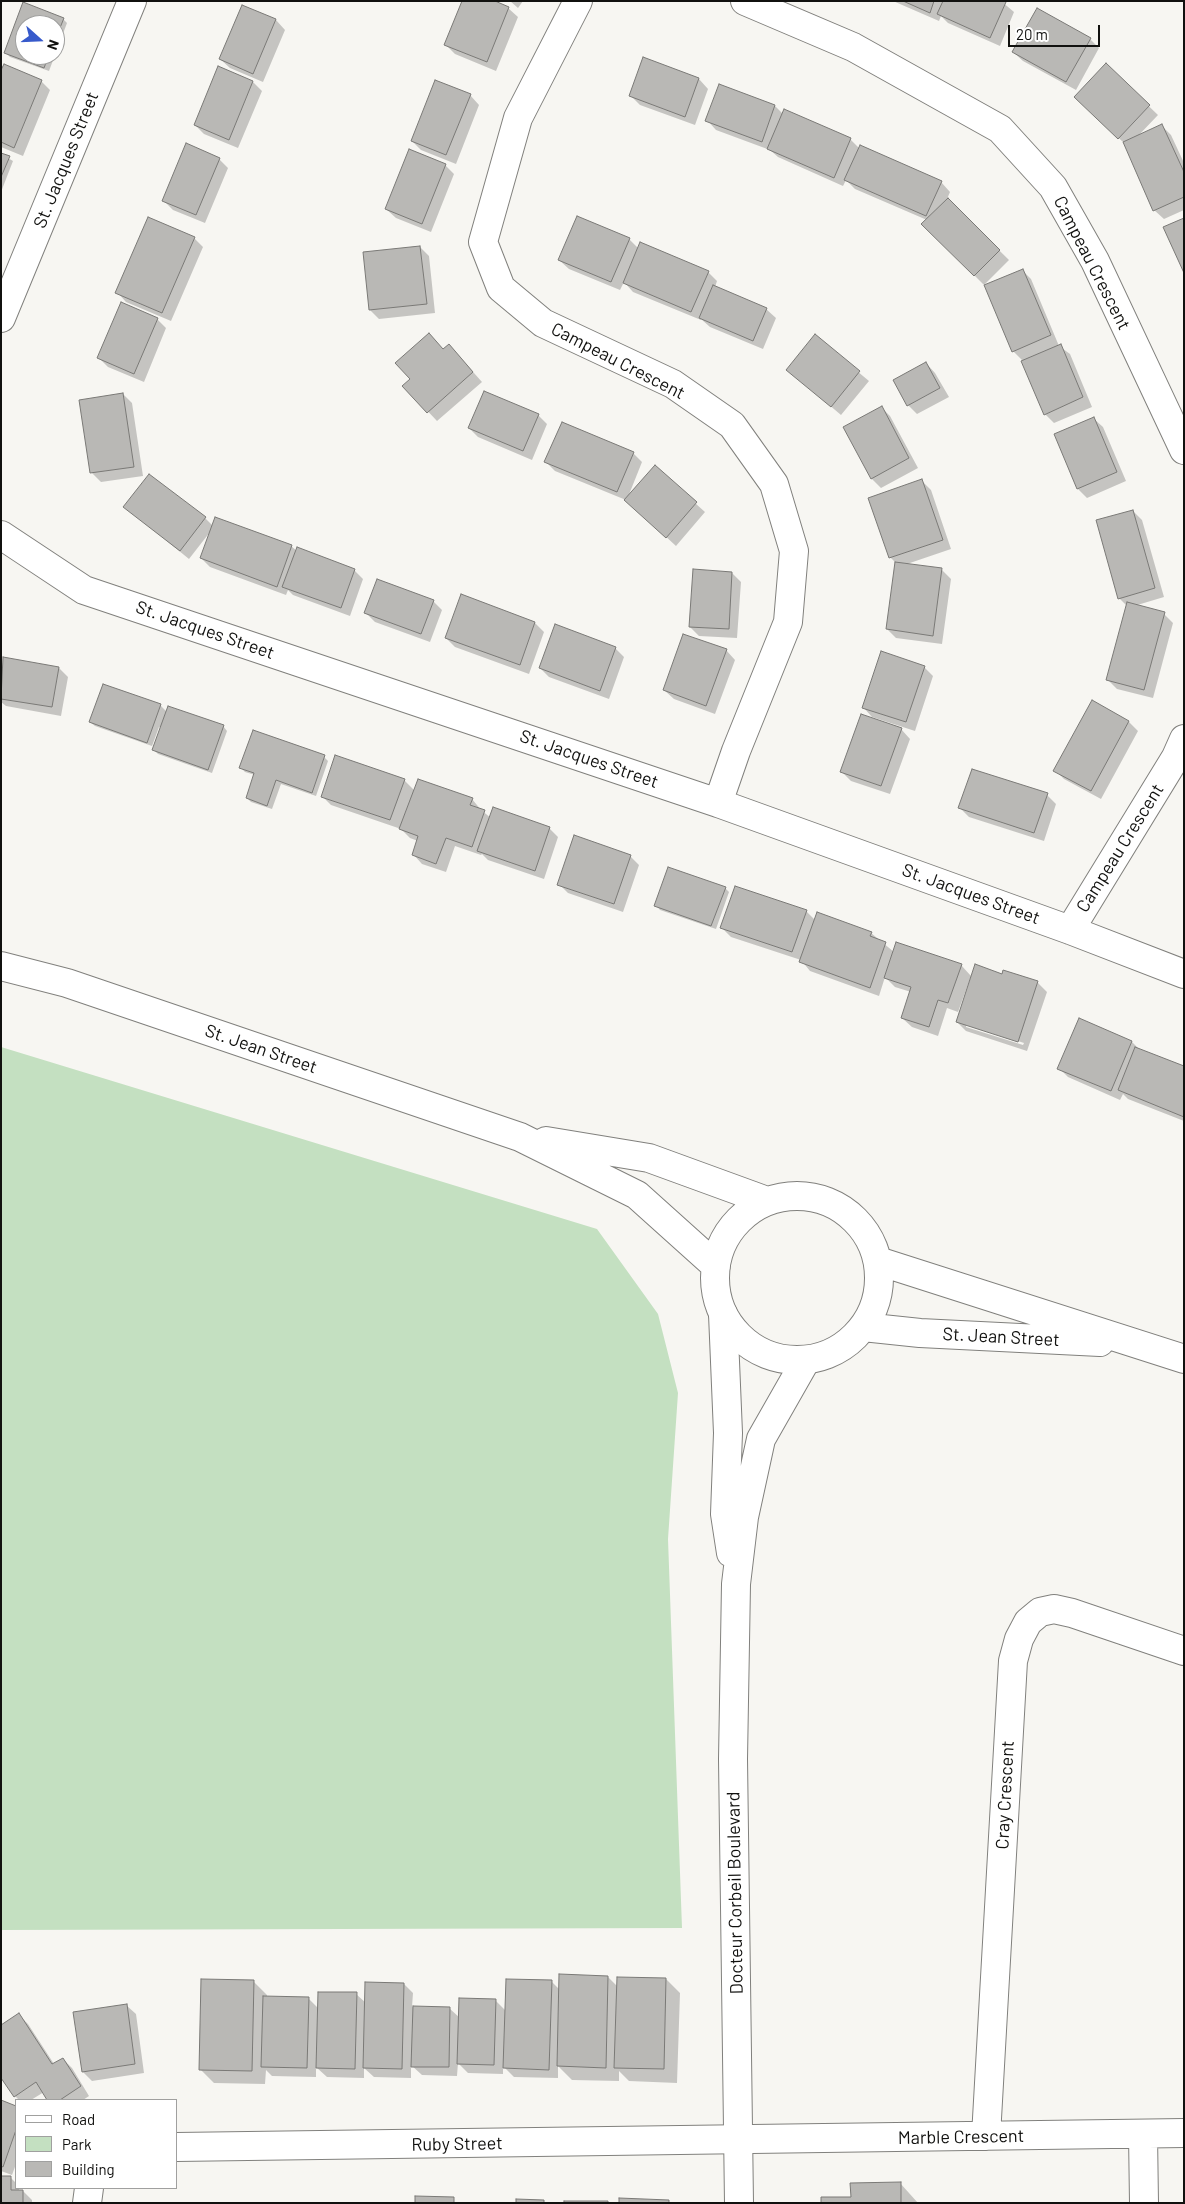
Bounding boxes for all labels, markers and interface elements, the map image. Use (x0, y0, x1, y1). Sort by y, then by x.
north arrow (15, 15, 65, 65)
scale bar (1010, 15, 1102, 47)
text: 20 m (1016, 25, 1048, 43)
text: N (44, 38, 63, 52)
street label: St. Jacques Street (29, 89, 103, 231)
street label: Campeau Crescent (1049, 192, 1135, 334)
street label: Campeau Crescent (547, 318, 689, 404)
street label: St. Jacques Street (133, 596, 277, 664)
street label: St. Jacques Street (517, 725, 661, 793)
street label: Campeau Crescent (1072, 780, 1168, 916)
street label: St. Jacques Street (899, 859, 1043, 929)
street label: St. Jean Street (202, 1020, 320, 1078)
street label: St. Jean Street (942, 1323, 1060, 1351)
street label: Cray Crescent (991, 1740, 1019, 1850)
street label: Docteur Corbeil Boulevard (722, 1791, 748, 1995)
legend (15, 2099, 178, 2189)
text: Road (62, 2110, 95, 2128)
street label: Marble Crescent (898, 2125, 1024, 2149)
street label: Ruby Street (411, 2132, 503, 2156)
text: Park (62, 2135, 91, 2153)
text: Building (62, 2160, 115, 2178)

